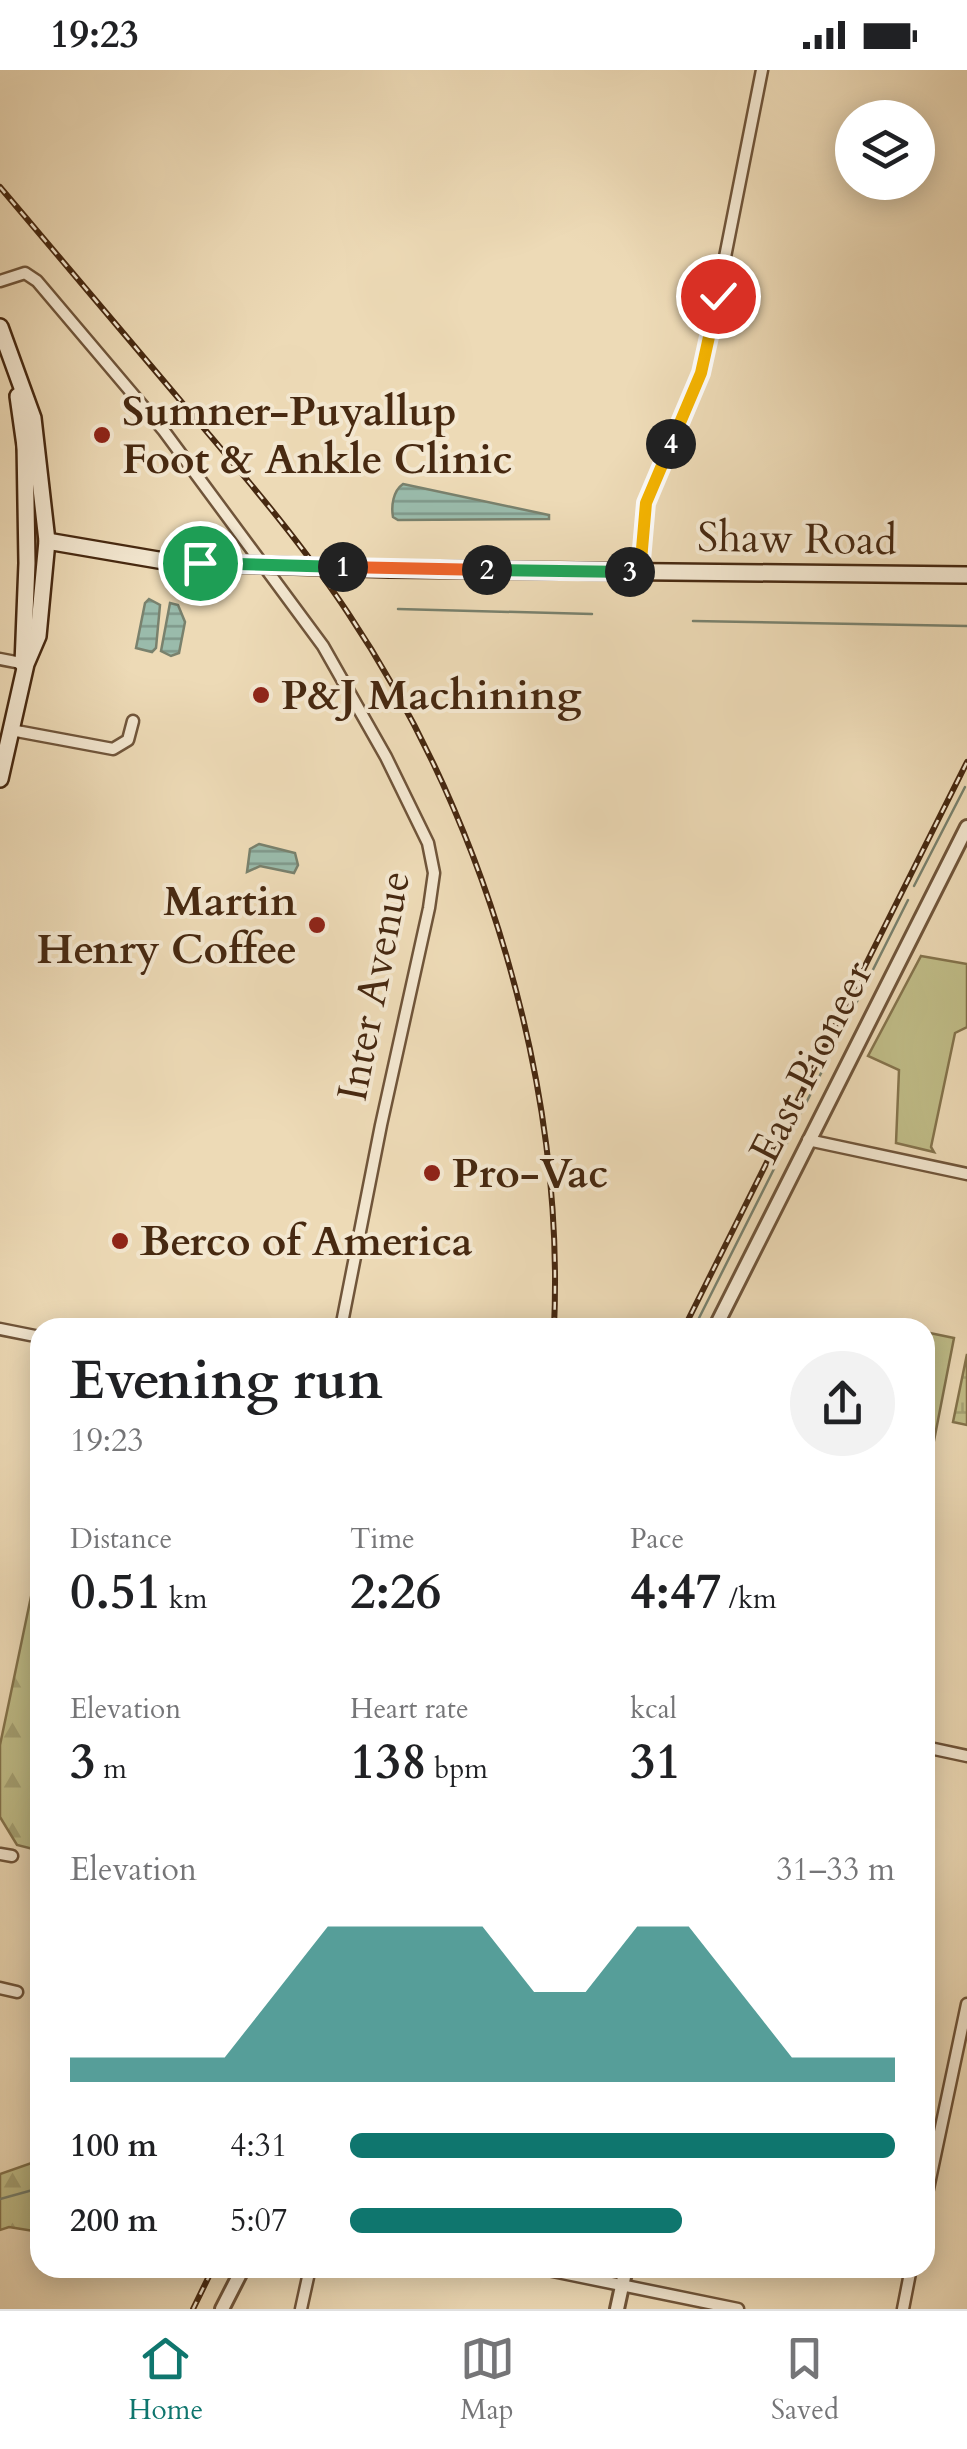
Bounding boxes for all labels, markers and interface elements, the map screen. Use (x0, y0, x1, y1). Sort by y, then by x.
text: 19:23 (50, 9, 139, 61)
map controls (835, 100, 935, 200)
button: layers (835, 100, 935, 200)
pin (676, 254, 761, 339)
icon: check (691, 269, 746, 324)
place label: Sumner-Puyallup Foot & Ankle Clinic (122, 383, 513, 488)
pin: 4 (646, 419, 696, 469)
marker: Sumner-Puyallup Foot & Ankle Clinic (91, 424, 113, 446)
text: 4 (664, 425, 678, 463)
street label: Shaw Road (697, 509, 897, 569)
pin (158, 521, 243, 606)
icon: arrive (173, 536, 228, 591)
pin: 1 (318, 542, 368, 592)
pin: 2 (462, 545, 512, 595)
pin: 3 (605, 547, 655, 597)
text: 1 (336, 548, 350, 586)
text: 2 (480, 551, 494, 589)
text: 3 (623, 553, 637, 591)
place label: P&J Machining (281, 667, 582, 724)
marker: P&J Machining (250, 684, 272, 706)
street label: Inter Avenue (324, 866, 424, 1106)
place label: Martin Henry Coffee (36, 873, 297, 978)
marker: Martin Henry Coffee (306, 914, 328, 936)
street label: East Pioneer (736, 951, 886, 1173)
place label: Pro-Vac (452, 1145, 608, 1202)
marker: Pro-Vac (421, 1162, 443, 1184)
place label: Berco of America (140, 1213, 473, 1270)
marker: Berco of America (109, 1230, 131, 1252)
text: Evening run (70, 1344, 383, 1418)
button: share (790, 1351, 895, 1456)
text: 19:23 (70, 1419, 144, 1463)
text: Distance (70, 1520, 172, 1558)
text: Time (350, 1520, 415, 1558)
text: Pace (630, 1520, 684, 1558)
text: 0.51 (70, 1558, 161, 1626)
text: 2:26 (350, 1558, 441, 1626)
text: 4:47 (630, 1558, 721, 1626)
text: km (161, 1580, 208, 1618)
text: /km (721, 1580, 777, 1618)
text: Elevation (70, 1690, 181, 1728)
text: Heart rate (350, 1690, 469, 1728)
text: kcal (630, 1690, 677, 1728)
text: 3 (70, 1728, 96, 1796)
text: 138 (350, 1728, 427, 1796)
text: 31 (630, 1728, 681, 1796)
text: m (96, 1750, 127, 1788)
text: bpm (427, 1750, 488, 1788)
text: Elevation (70, 1848, 197, 1892)
text: 31–33 m (776, 1848, 895, 1892)
text: 100 m (70, 2124, 157, 2168)
text: 4:31 (230, 2124, 287, 2168)
text: 200 m (70, 2199, 157, 2243)
text: 5:07 (230, 2199, 287, 2243)
tab: Home (128, 2331, 203, 2429)
tab: Map (460, 2331, 515, 2429)
tab: Saved (771, 2331, 839, 2429)

